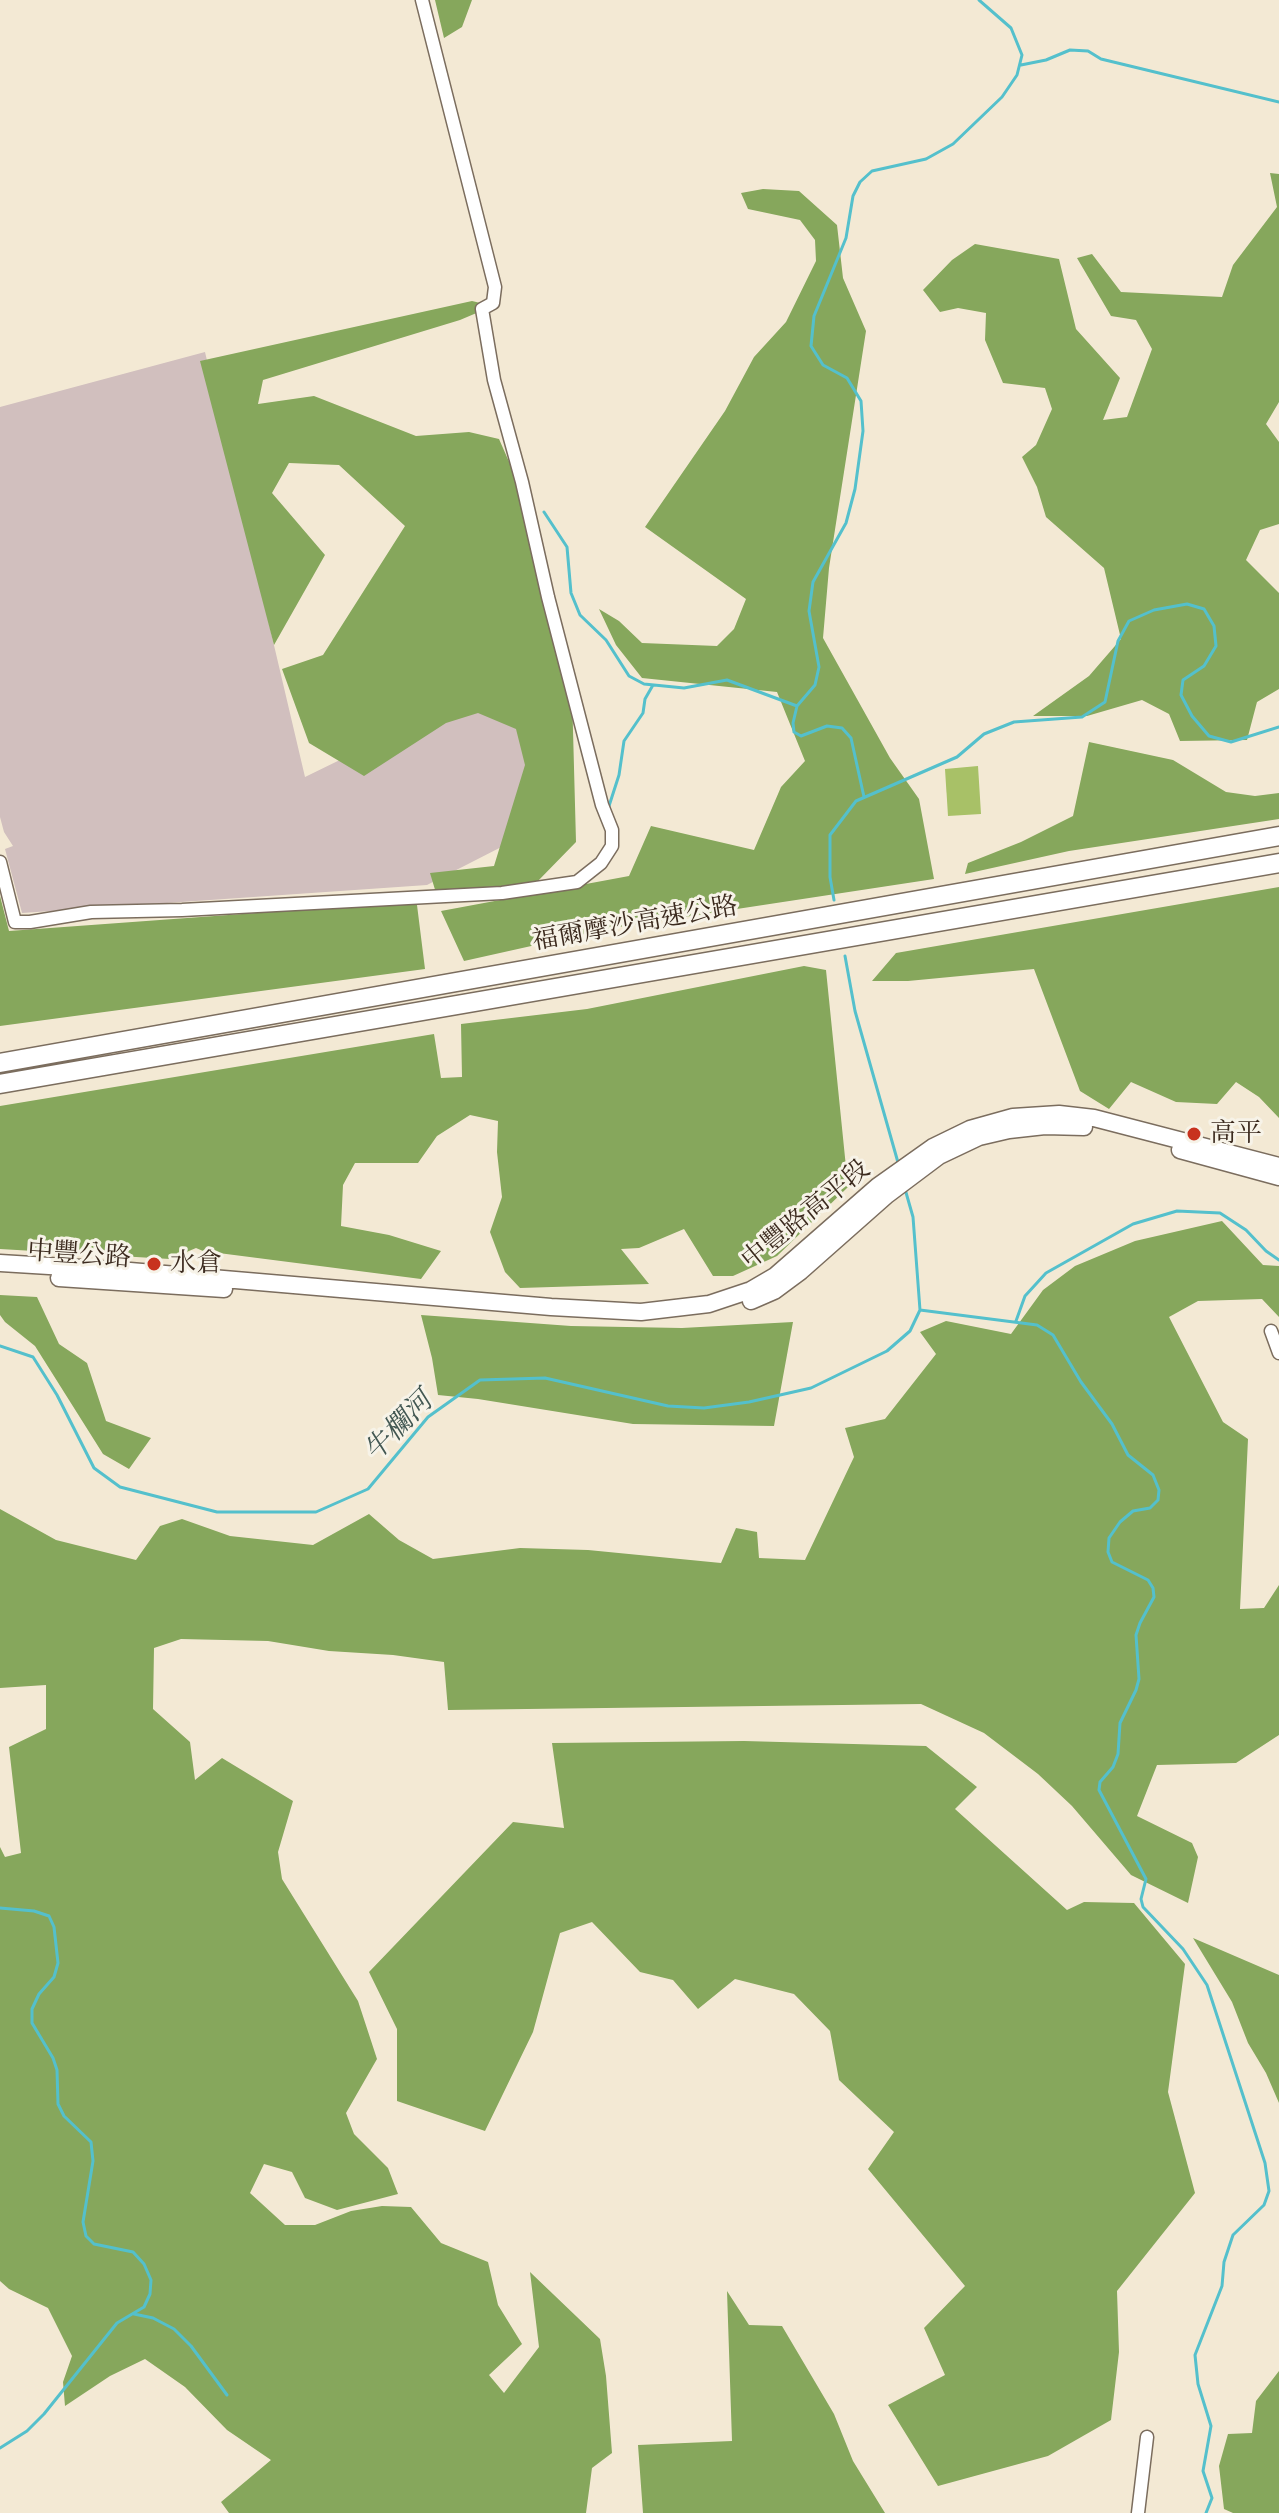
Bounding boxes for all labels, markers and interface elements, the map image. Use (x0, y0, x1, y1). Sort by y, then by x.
street label: 福爾摩沙高速公路 (530, 891, 740, 957)
place label: 高平 (1210, 1118, 1262, 1150)
marker: 高平 (1185, 1125, 1203, 1143)
street label: 中豐路高平段 (736, 1154, 876, 1276)
street label: 中豐公路 (26, 1236, 132, 1274)
place label: 水倉 (170, 1248, 222, 1280)
marker: 水倉 (145, 1255, 163, 1273)
water label: 牛欄河 (358, 1385, 440, 1469)

